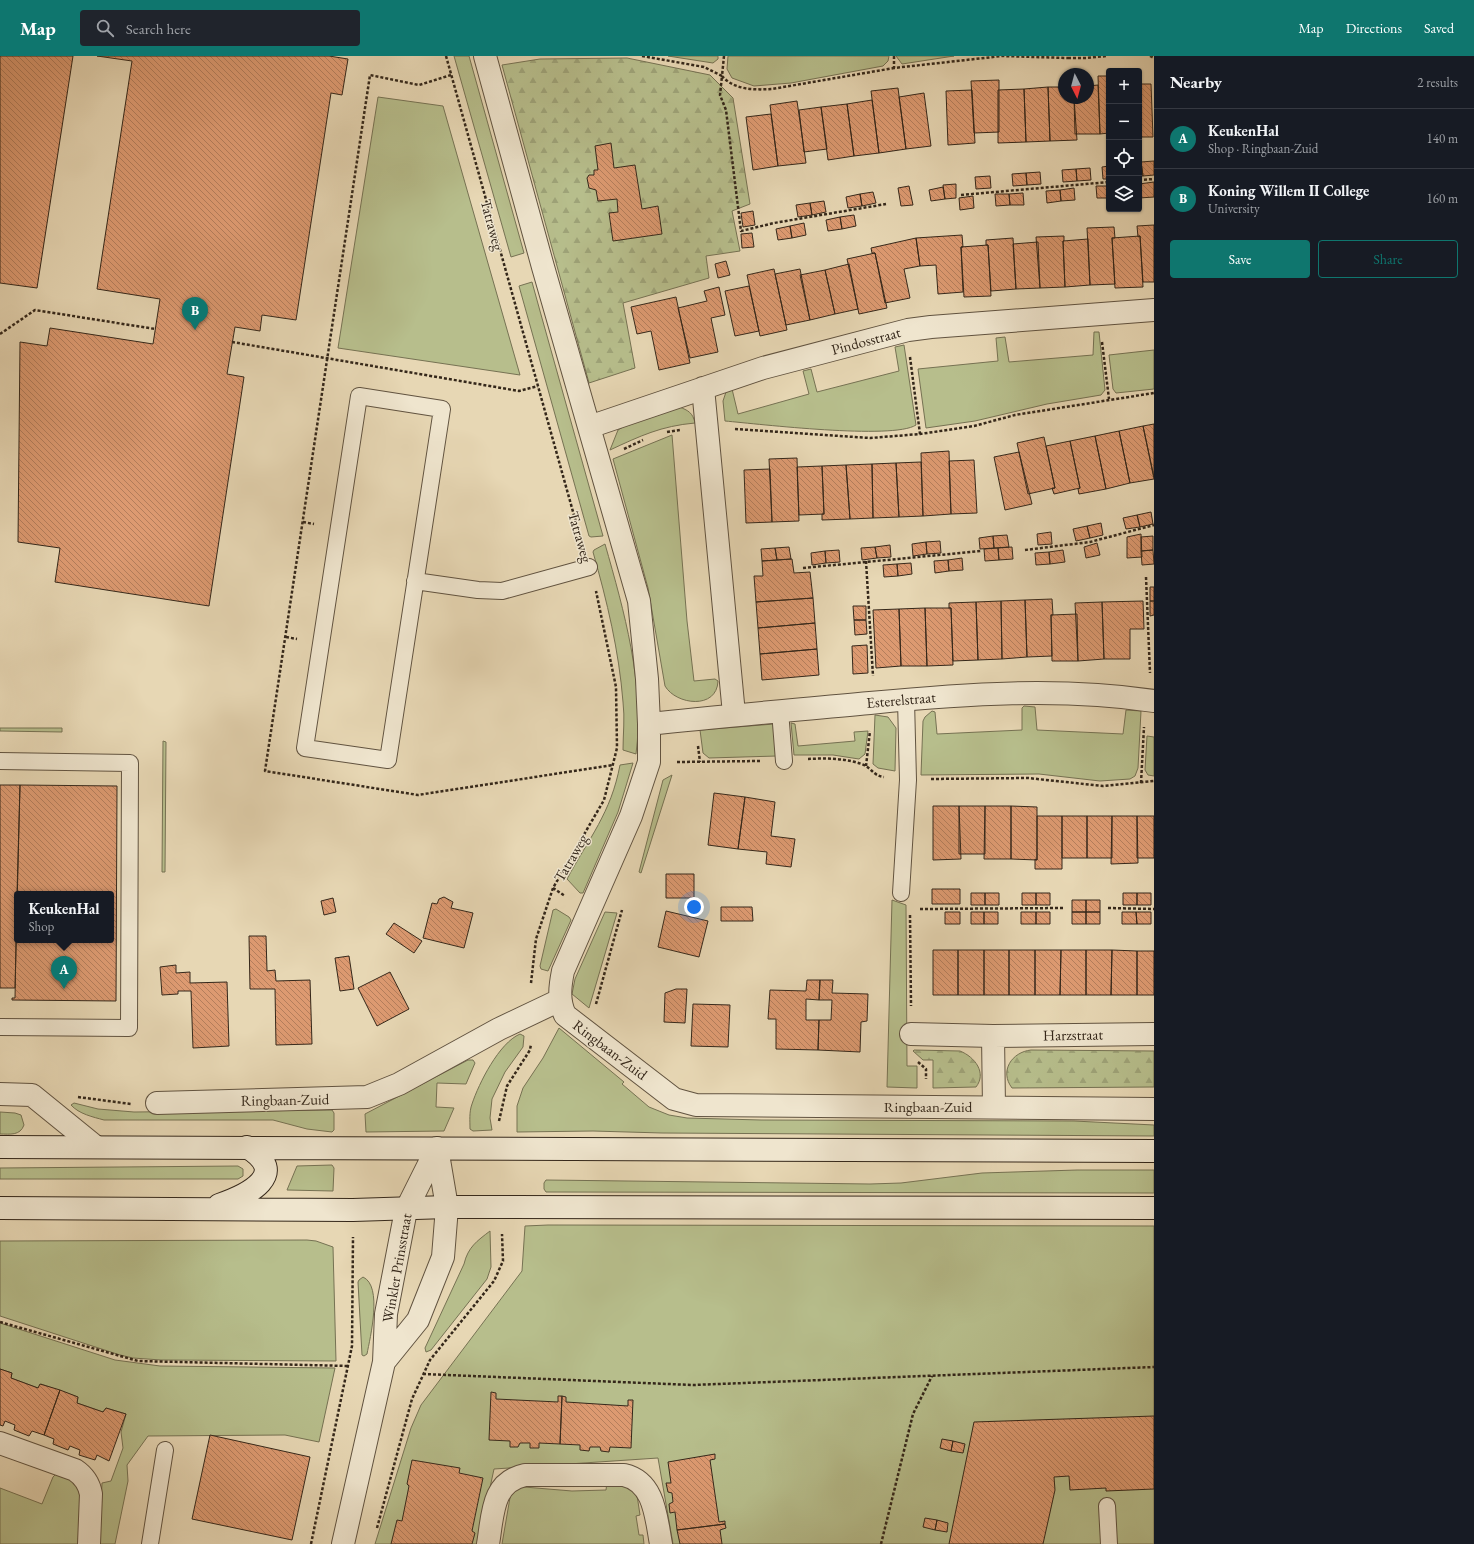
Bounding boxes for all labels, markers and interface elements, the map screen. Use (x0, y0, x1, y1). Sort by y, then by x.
search box (80, 10, 360, 46)
text: Map (20, 16, 56, 41)
icon: search (94, 17, 116, 39)
text: Search here (126, 19, 191, 38)
text: Map (1298, 19, 1324, 37)
text: Directions (1346, 19, 1402, 37)
text: Saved (1424, 19, 1454, 37)
north arrow (1058, 68, 1094, 104)
map controls (1106, 68, 1142, 212)
button: + (1106, 68, 1142, 104)
text: Nearby (1170, 71, 1222, 93)
text: 2 results (1417, 74, 1458, 91)
button: − (1106, 104, 1142, 140)
text: KeukenHal (1208, 121, 1279, 140)
text: A (1178, 130, 1188, 147)
text: 140 m (1427, 130, 1458, 147)
button: locate (1106, 140, 1142, 176)
text: Shop · Ringbaan-Zuid (1208, 140, 1318, 157)
button: layers (1106, 176, 1142, 212)
text: Koning Willem II College (1208, 181, 1369, 200)
text: B (1179, 190, 1187, 207)
text: 160 m (1427, 190, 1458, 207)
street label: Tatraweg (477, 197, 509, 253)
text: University (1208, 200, 1260, 217)
button: Save (1170, 240, 1310, 278)
button: Share (1318, 240, 1458, 278)
pin: B (182, 297, 208, 330)
street label: Pindosstraat (829, 322, 903, 359)
street label: Tatraweg (564, 509, 597, 565)
street label: Esterelstraat (865, 687, 937, 712)
street label: Tatraweg (549, 830, 592, 885)
popup (14, 891, 114, 943)
your location (684, 897, 704, 917)
text: KeukenHal (28, 899, 100, 918)
text: Shop (28, 918, 54, 935)
pin: A (51, 956, 77, 989)
street label: Ringbaan-Zuid (569, 1015, 652, 1084)
street label: Harzstraat (1043, 1024, 1103, 1045)
street label: Ringbaan-Zuid (241, 1089, 330, 1110)
street label: Ringbaan-Zuid (884, 1097, 973, 1116)
street label: Winkler Prinsstraat (378, 1212, 416, 1324)

